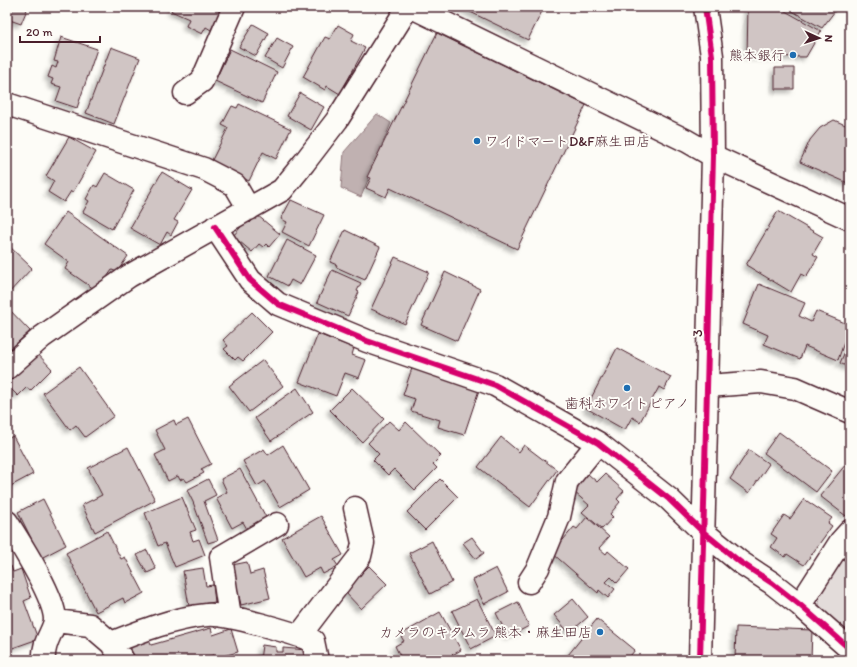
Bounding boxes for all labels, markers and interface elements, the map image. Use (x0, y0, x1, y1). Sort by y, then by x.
scale bar (20, 18, 100, 44)
north arrow (799, 18, 839, 58)
text: 20 m (26, 25, 53, 39)
text: N (822, 34, 835, 43)
place label: 熊本銀行 (729, 47, 785, 64)
marker: 熊本銀行 (788, 50, 798, 60)
place label: ワイドマートD&F麻生田店 (485, 133, 651, 150)
marker: ワイドマートD&F麻生田店 (472, 136, 482, 146)
street label: 3 (689, 329, 706, 337)
marker: 歯科ホワイトピアノ (622, 383, 632, 393)
place label: 歯科ホワイトピアノ (565, 395, 689, 412)
place label: カメラのキタムラ 熊本・麻生田店 (379, 624, 592, 641)
marker: カメラのキタムラ 熊本・麻生田店 (595, 627, 605, 637)

